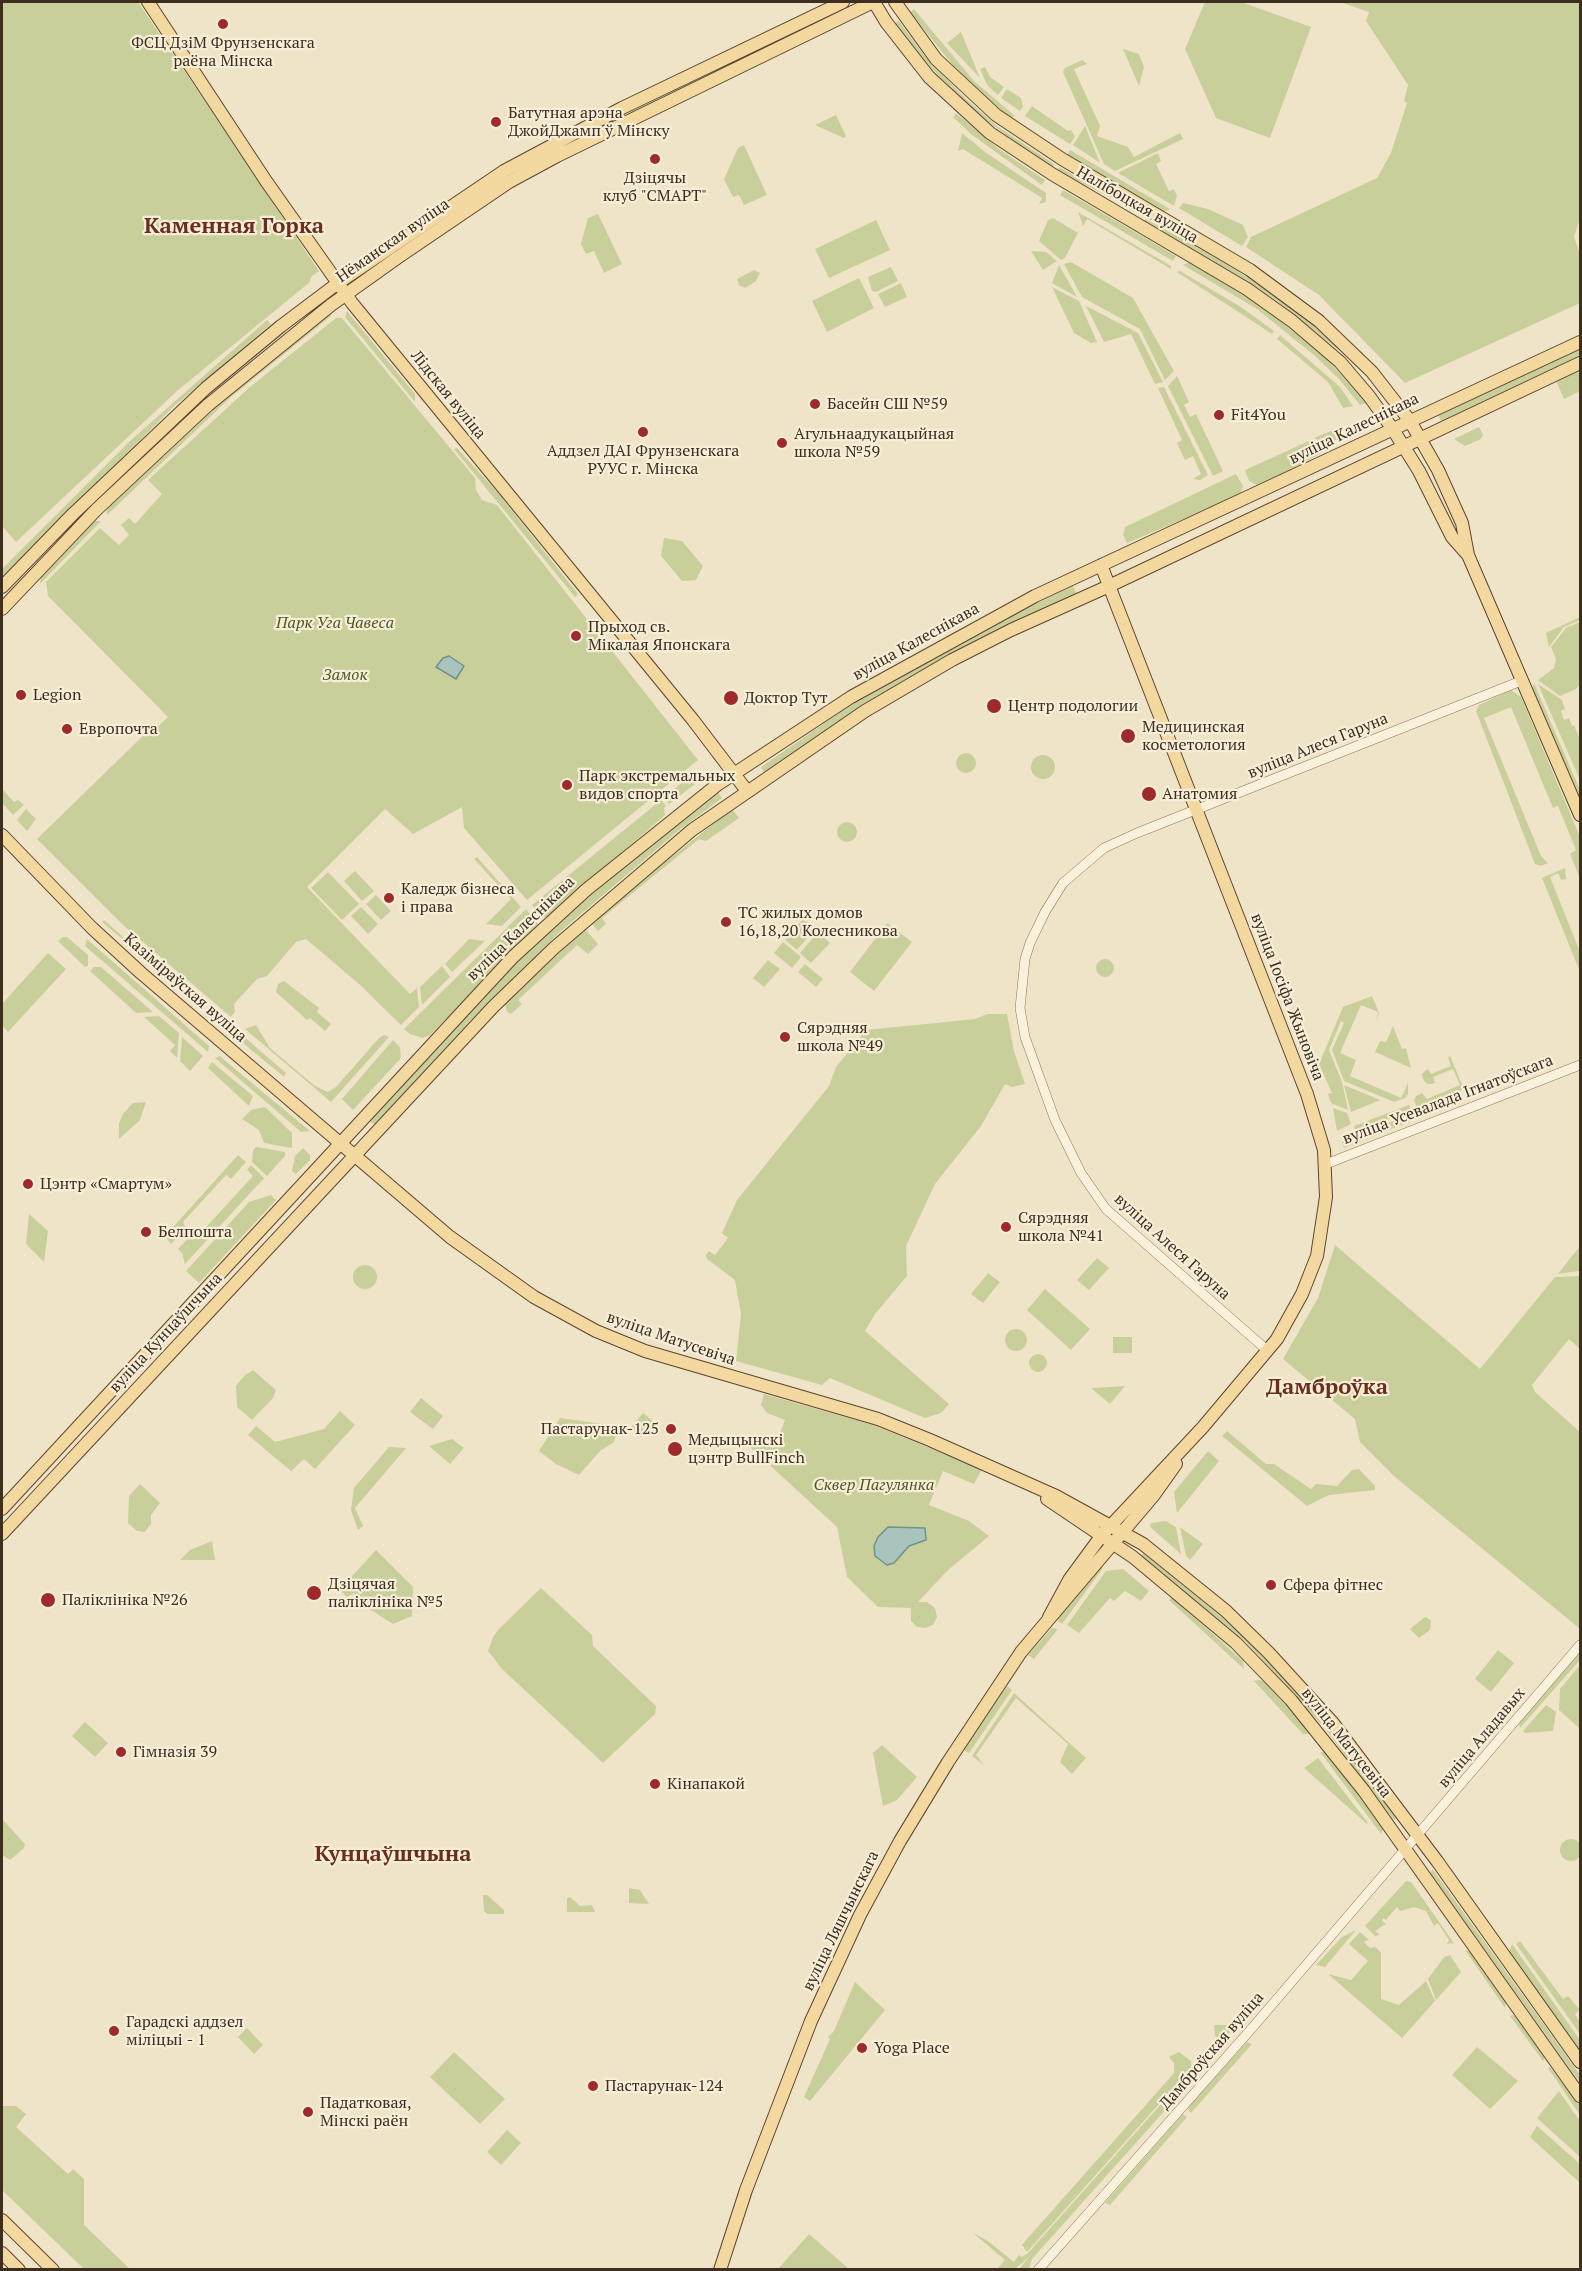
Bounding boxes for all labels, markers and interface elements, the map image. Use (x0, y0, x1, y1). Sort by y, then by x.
marker: ФСЦ ДзіМ Фрунзенскага раёна Мінска (216, 17, 230, 31)
place label: ФСЦ ДзіМ Фрунзенскага раёна Мінска (131, 33, 315, 71)
place label: Батутная арэна ДжойДжамп ў Мінску (508, 103, 670, 141)
marker: Батутная арэна ДжойДжамп ў Мінску (489, 115, 503, 129)
marker: Дзіцячы клуб "СМАРТ" (648, 152, 662, 166)
street label: Налібоцкая вуліца (1073, 162, 1201, 248)
place label: Дзіцячы клуб "СМАРТ" (603, 168, 707, 206)
street label: Нёманская вуліца (333, 195, 453, 287)
district label: Каменная Горка (144, 214, 324, 240)
street label: Лідская вуліца (406, 347, 490, 443)
street label: вуліца Калеснікава (1286, 389, 1422, 469)
place label: Басейн СШ №59 (827, 394, 948, 414)
marker: Басейн СШ №59 (808, 397, 822, 411)
place label: Fit4You (1231, 405, 1286, 425)
marker: Fit4You (1212, 408, 1226, 422)
place label: Агульнаадукацыйная школа №59 (794, 424, 954, 462)
marker: Аддзел ДАІ Фрунзенскага РУУС г. Мінска (636, 425, 650, 439)
marker: Агульнаадукацыйная школа №59 (775, 436, 789, 450)
place label: Аддзел ДАІ Фрунзенскага РУУС г. Мінска (547, 441, 739, 479)
street label: вуліца Калеснікава (849, 599, 983, 685)
park label: Парк Уга Чавеса (276, 613, 394, 633)
place label: Прыход св. Мікалая Японскага (588, 617, 730, 655)
marker: Прыход св. Мікалая Японскага (569, 629, 583, 643)
park label: Замок (322, 665, 368, 685)
place label: Legion (33, 685, 81, 705)
marker: Legion (14, 688, 28, 702)
place label: Доктор Тут (744, 688, 828, 708)
marker: Доктор Тут (722, 689, 740, 707)
place label: Центр подологии (1008, 696, 1138, 716)
marker: Центр подологии (985, 697, 1003, 715)
street label: вуліца Алеся Гаруна (1245, 709, 1391, 783)
place label: Медицинская косметология (1142, 717, 1246, 755)
place label: Европочта (79, 719, 158, 739)
marker: Европочта (60, 722, 74, 736)
marker: Медицинская косметология (1119, 727, 1137, 745)
place label: Парк экстремальных видов спорта (579, 766, 735, 804)
marker: Парк экстремальных видов спорта (560, 778, 574, 792)
place label: Анатомия (1162, 784, 1238, 804)
marker: Анатомия (1140, 785, 1158, 803)
street label: вуліца Калеснікава (463, 873, 579, 985)
place label: Каледж бізнеса і права (401, 879, 515, 917)
marker: Каледж бізнеса і права (382, 891, 396, 905)
place label: ТС жилых домов 16,18,20 Колесникова (738, 903, 898, 941)
street label: вуліца Іосіфа Жыновіча (1246, 911, 1328, 1083)
marker: ТС жилых домов 16,18,20 Колесникова (719, 915, 733, 929)
street label: Казіміраўская вуліца (120, 929, 250, 1047)
place label: Сярэдняя школа №49 (797, 1018, 883, 1056)
marker: Сярэдняя школа №49 (778, 1030, 792, 1044)
street label: вуліца Усевалада Ігнатоўскага (1340, 1051, 1556, 1149)
place label: Цэнтр «Смартум» (40, 1174, 172, 1194)
marker: Цэнтр «Смартум» (21, 1177, 35, 1191)
street label: вуліца Алеся Гаруна (1110, 1190, 1234, 1304)
place label: Сярэдняя школа №41 (1018, 1208, 1104, 1246)
marker: Сярэдняя школа №41 (999, 1220, 1013, 1234)
place label: Белпошта (158, 1222, 232, 1242)
marker: Белпошта (139, 1225, 153, 1239)
street label: вуліца Кунцаўшчына (106, 1269, 226, 1397)
street label: вуліца Матусевіча (604, 1308, 738, 1370)
district label: Дамброўка (1266, 1375, 1388, 1401)
place label: Пастарунак-125 (541, 1419, 659, 1439)
marker: Пастарунак-125 (664, 1422, 678, 1436)
place label: Медыцынскі цэнтр BullFinch (688, 1430, 805, 1468)
marker: Медыцынскі цэнтр BullFinch (666, 1440, 684, 1458)
park label: Сквер Пагулянка (814, 1475, 934, 1495)
place label: Дзіцячая паліклініка №5 (328, 1574, 443, 1612)
place label: Сфера фітнес (1283, 1575, 1383, 1595)
marker: Сфера фітнес (1264, 1578, 1278, 1592)
marker: Дзіцячая паліклініка №5 (305, 1584, 323, 1602)
place label: Паліклініка №26 (62, 1590, 188, 1610)
marker: Паліклініка №26 (39, 1591, 57, 1609)
street label: вуліца Матусевіча (1297, 1684, 1395, 1802)
street label: вуліца Аладавых (1434, 1684, 1530, 1792)
place label: Гімназія 39 (133, 1742, 217, 1762)
marker: Гімназія 39 (114, 1745, 128, 1759)
place label: Кінапакой (667, 1774, 745, 1794)
marker: Кінапакой (648, 1777, 662, 1791)
district label: Кунцаўшчына (314, 1842, 472, 1868)
street label: вуліца Ляшчынскага (799, 1848, 883, 1994)
street label: Дамброўская вуліца (1156, 1988, 1268, 2114)
place label: Гарадскі аддзел міліцыі - 1 (126, 2012, 243, 2050)
marker: Гарадскі аддзел міліцыі - 1 (107, 2024, 121, 2038)
place label: Yoga Place (874, 2038, 950, 2058)
marker: Yoga Place (855, 2041, 869, 2055)
place label: Пастарунак-124 (605, 2076, 723, 2096)
marker: Пастарунак-124 (586, 2079, 600, 2093)
place label: Падатковая, Мінскі раён (320, 2093, 412, 2131)
marker: Падатковая, Мінскі раён (301, 2105, 315, 2119)

